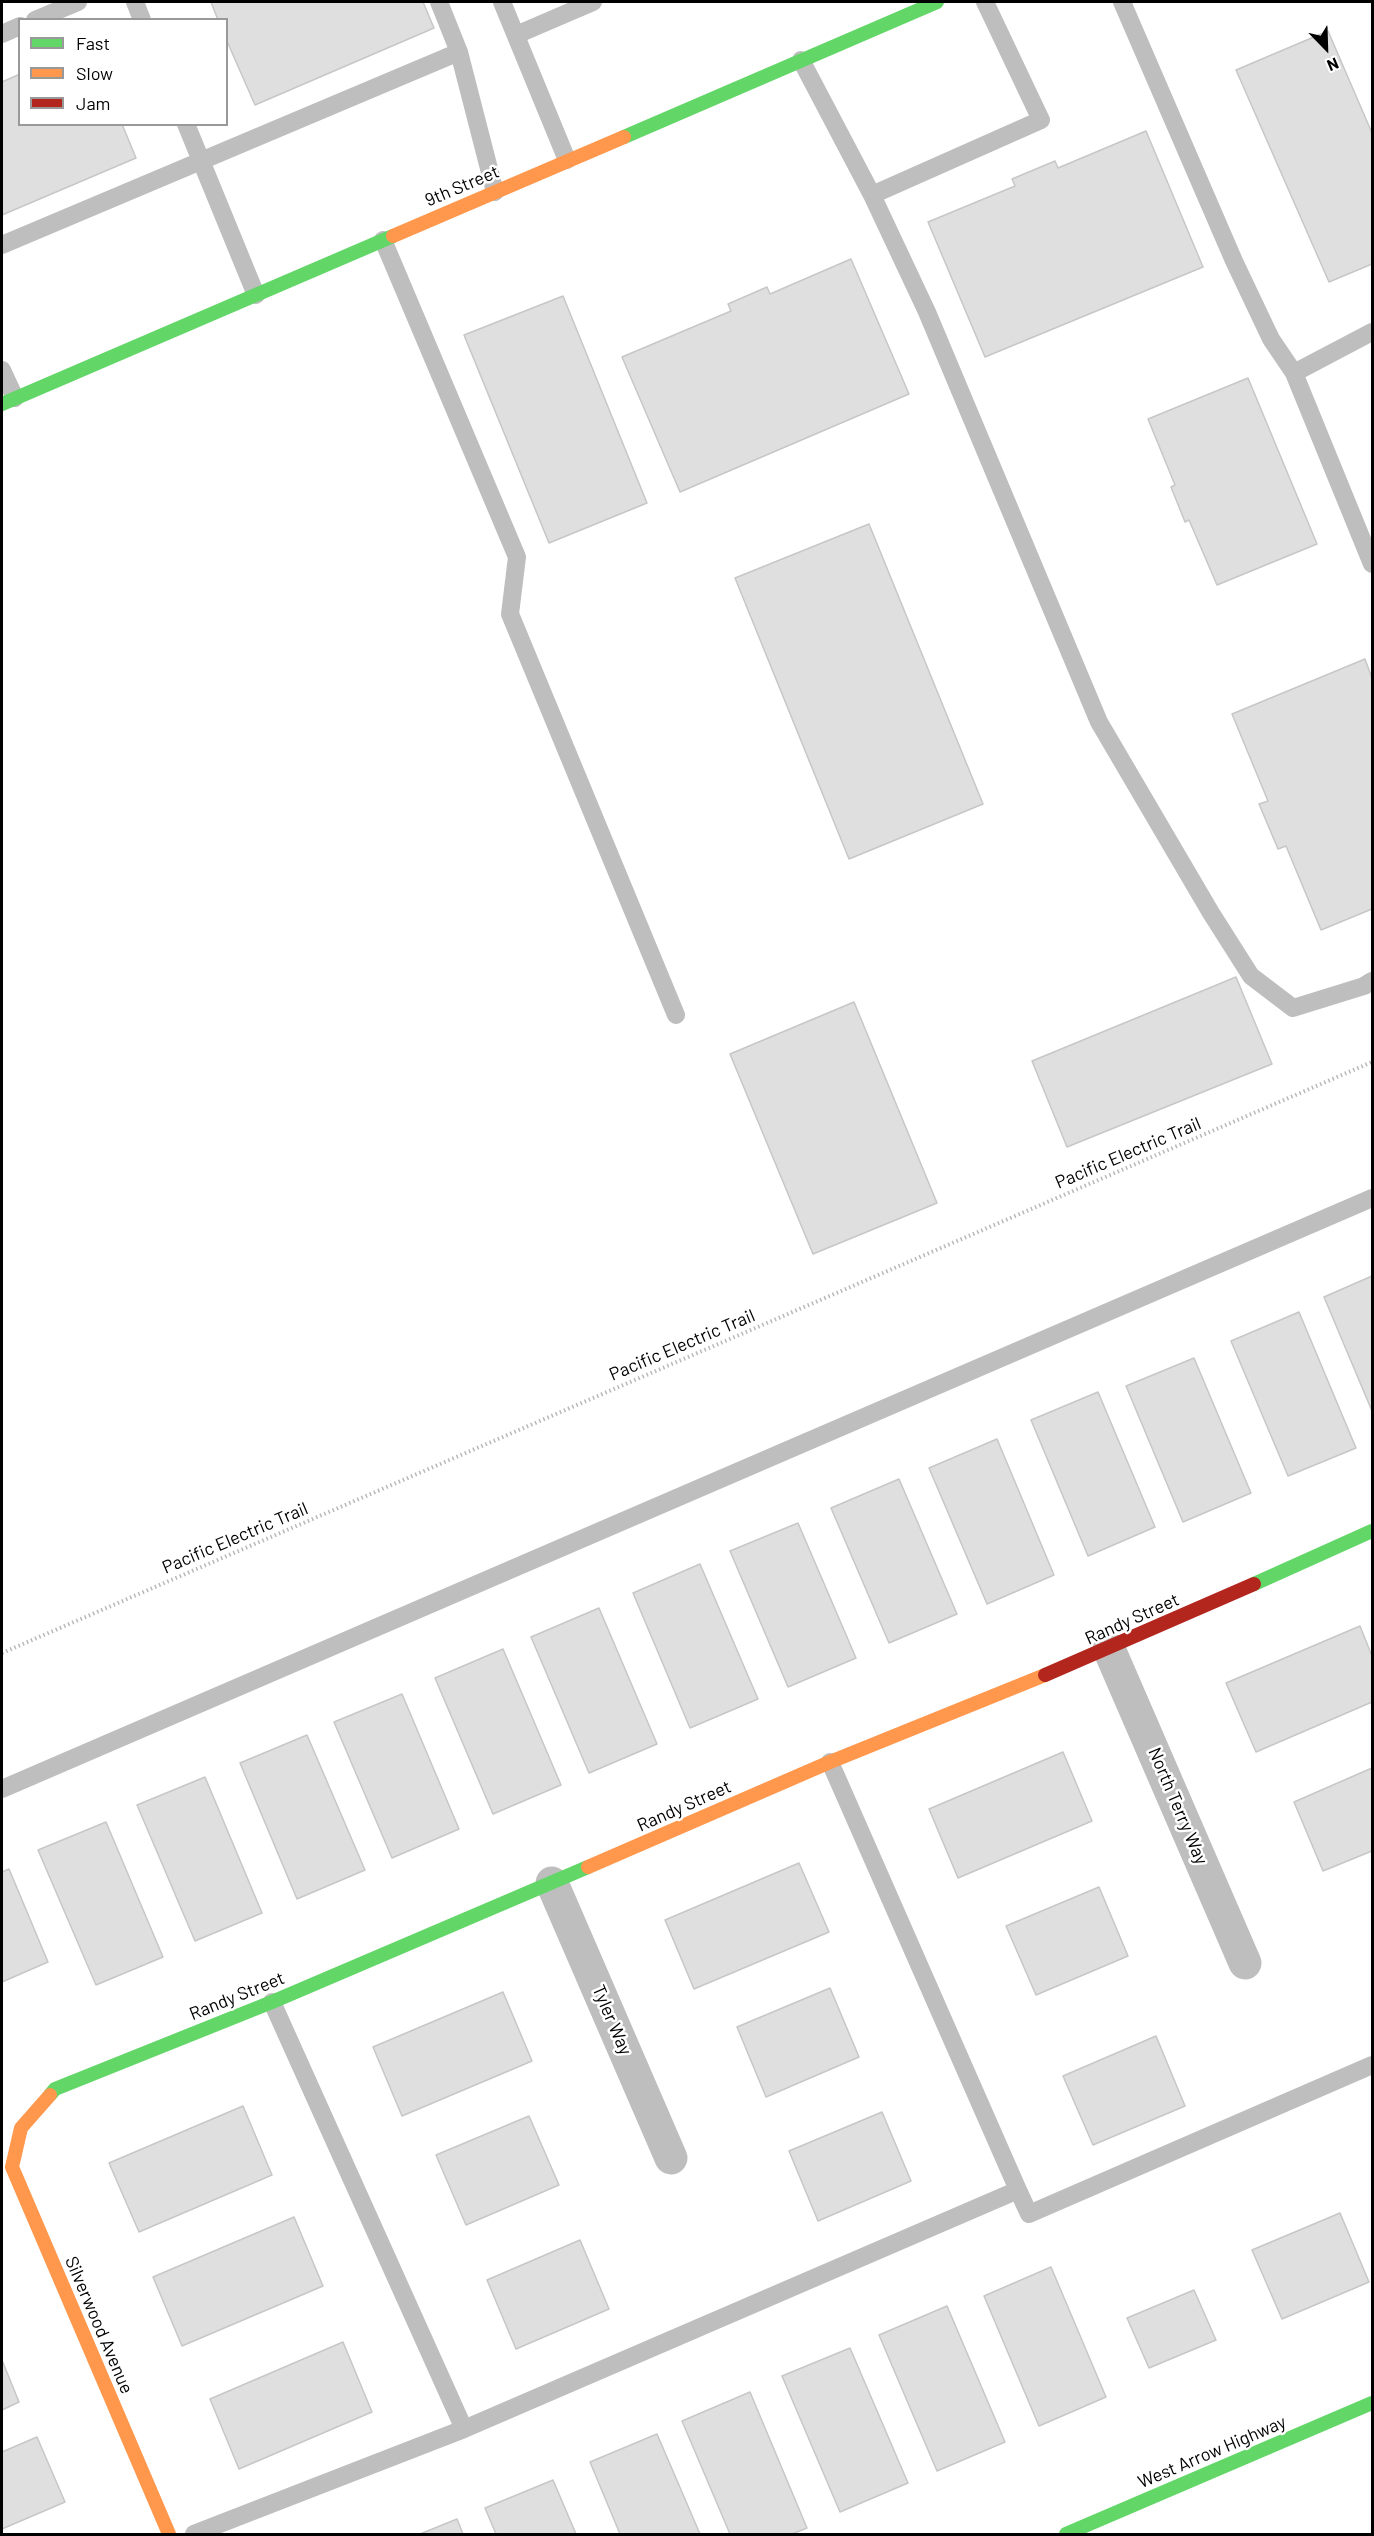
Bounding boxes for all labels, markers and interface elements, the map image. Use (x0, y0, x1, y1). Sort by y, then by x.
legend (18, 18, 228, 126)
north arrow (1296, 18, 1356, 78)
text: Fast (76, 32, 110, 54)
text: N (1325, 54, 1342, 76)
text: Slow (76, 62, 113, 84)
text: Jam (76, 92, 110, 114)
street label: 9th Street (422, 161, 502, 211)
street label: Pacific Electric Trail (1052, 1113, 1204, 1193)
street label: Pacific Electric Trail (606, 1305, 758, 1385)
street label: Pacific Electric Trail (159, 1498, 311, 1578)
street label: Randy Street (1082, 1589, 1182, 1649)
street label: North Terry Way (1144, 1744, 1212, 1868)
street label: Randy Street (634, 1776, 734, 1836)
street label: Randy Street (186, 1967, 288, 2025)
street label: Tyler Way (588, 1982, 636, 2058)
street label: Silverwood Avenue (60, 2253, 138, 2397)
street label: West Arrow Highway (1135, 2411, 1289, 2493)

